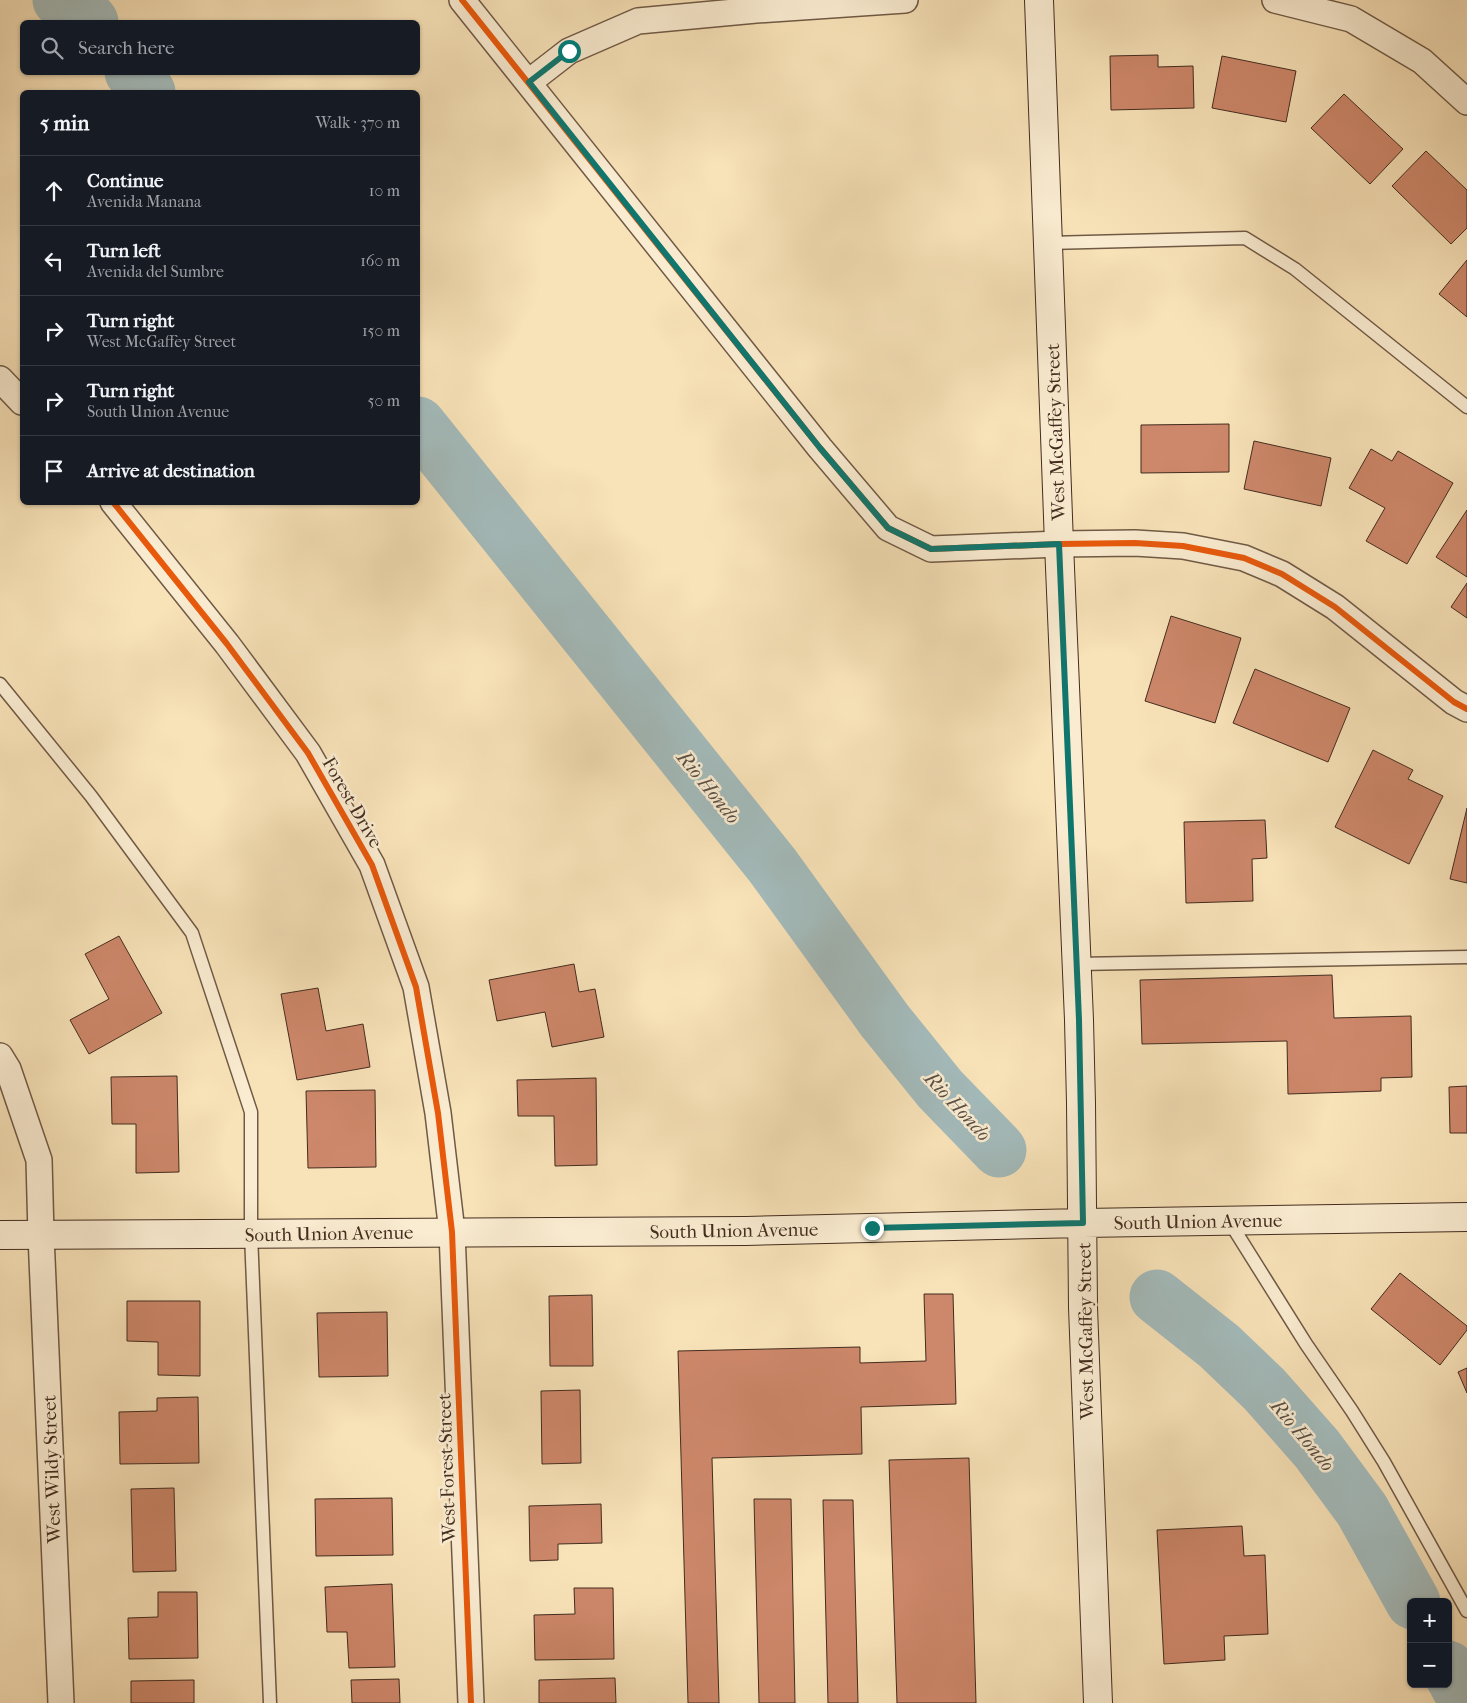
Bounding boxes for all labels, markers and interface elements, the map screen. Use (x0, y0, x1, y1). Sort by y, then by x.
search box (20, 20, 420, 75)
icon: search (38, 34, 66, 62)
text: Search here (78, 37, 174, 59)
route start (558, 40, 581, 63)
text: 5 min (40, 111, 89, 135)
text: Walk · 370 m (315, 113, 400, 132)
text: Continue (87, 170, 163, 192)
icon: ahead (40, 177, 68, 205)
text: 10 m (369, 181, 400, 200)
text: Avenida Manana (87, 192, 202, 211)
text: Turn left (87, 240, 161, 262)
icon: left (40, 247, 68, 275)
text: 160 m (360, 251, 400, 270)
text: Avenida del Sumbre (87, 262, 224, 281)
text: Turn right (87, 310, 174, 332)
icon: right (40, 317, 68, 345)
text: 150 m (362, 321, 400, 340)
text: West McGaffey Street (87, 332, 236, 351)
street label: West McGaffey Street (1042, 343, 1070, 522)
text: Turn right (87, 380, 174, 402)
icon: right (40, 387, 68, 415)
text: 50 m (368, 391, 400, 410)
text: South Union Avenue (87, 402, 229, 421)
icon: arrive (40, 457, 68, 485)
text: Arrive at destination (87, 460, 255, 482)
water label: Rio Hondo (671, 745, 745, 828)
street label: Forest Drive (317, 753, 387, 852)
water label: Rio Hondo (918, 1065, 996, 1146)
street label: South Union Avenue (1113, 1210, 1283, 1234)
route end (861, 1217, 884, 1240)
street label: South Union Avenue (649, 1219, 819, 1243)
street label: South Union Avenue (244, 1222, 414, 1246)
street label: West McGaffey Street (1073, 1242, 1099, 1421)
street label: West Forest Street (433, 1393, 461, 1544)
water label: Rio Hondo (1265, 1393, 1339, 1476)
street label: West Wildy Street (38, 1394, 66, 1544)
map controls (1407, 1598, 1452, 1688)
button: + (1407, 1598, 1452, 1643)
button: − (1407, 1643, 1452, 1688)

